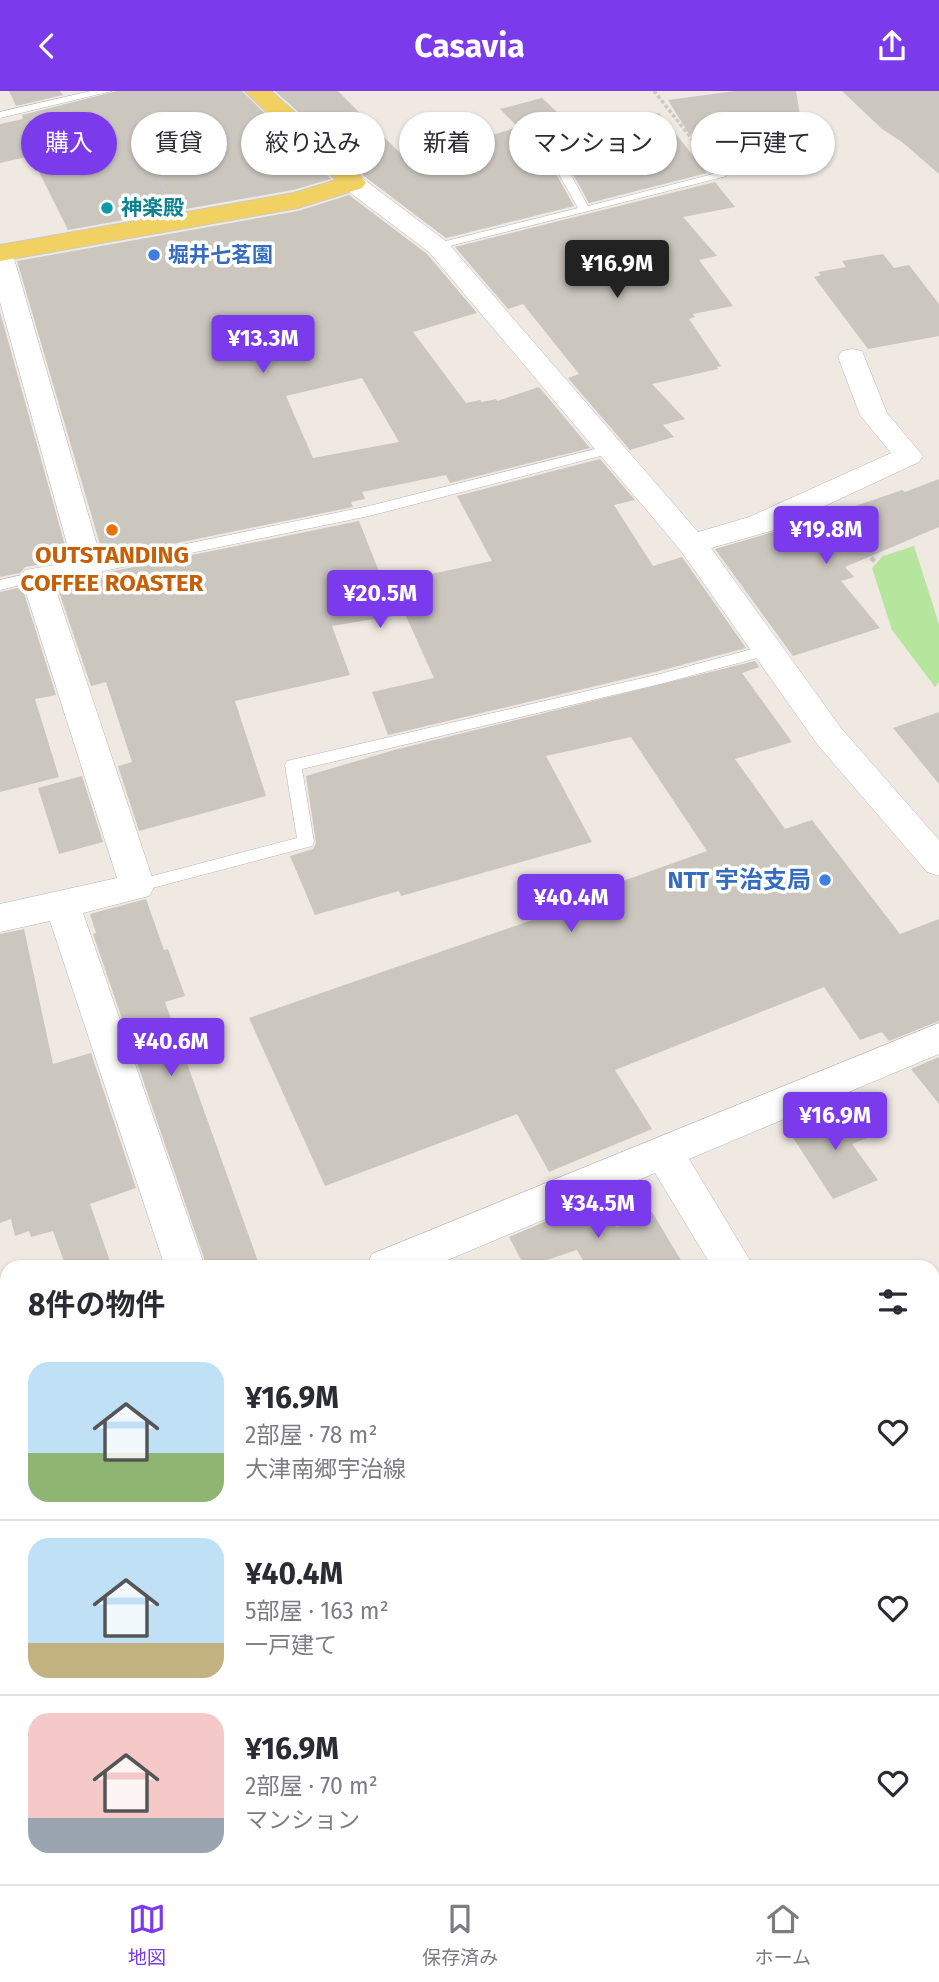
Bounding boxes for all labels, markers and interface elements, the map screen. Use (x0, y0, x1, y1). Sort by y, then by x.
icon: back (28, 27, 66, 65)
text: Casavia (414, 27, 525, 65)
icon: share (873, 27, 911, 65)
chip: 購入 (21, 112, 117, 175)
chip: 賃貸 (131, 112, 227, 175)
chip: 絞り込み (241, 112, 385, 175)
chip: 新着 (399, 112, 495, 175)
chip: マンション (509, 112, 677, 175)
chip: 一戸建て (691, 112, 835, 175)
place label: 神楽殿 (121, 195, 184, 221)
marker: 神楽殿 (99, 200, 115, 216)
pin: ¥16.9M (560, 241, 674, 300)
place label: 堀井七茗園 (168, 242, 273, 268)
marker: 堀井七茗園 (146, 247, 162, 263)
text: ¥16.9M (581, 249, 653, 277)
pin: ¥13.3M (206, 315, 320, 375)
text: ¥13.3M (228, 324, 298, 352)
pin: ¥19.8M (769, 507, 883, 566)
text: ¥19.8M (790, 515, 862, 543)
marker: OUTSTANDING COFFEE ROASTER (104, 522, 120, 538)
place label: OUTSTANDING COFFEE ROASTER (21, 541, 204, 597)
pin: ¥20.5M (323, 571, 437, 630)
text: ¥20.5M (343, 579, 417, 607)
place label: NTT 宇治支局 (667, 866, 811, 894)
marker: NTT 宇治支局 (817, 872, 833, 888)
pin: ¥40.4M (514, 875, 628, 934)
text: ¥40.4M (533, 883, 609, 911)
pin: ¥40.6M (114, 1019, 228, 1078)
text: ¥40.6M (133, 1027, 209, 1055)
pin: ¥16.9M (778, 1093, 892, 1152)
text: ¥16.9M (799, 1101, 871, 1129)
pin: ¥34.5M (541, 1181, 655, 1240)
text: ¥34.5M (561, 1189, 635, 1217)
icon: filters (874, 1283, 912, 1321)
text: 8件の物件 (28, 1287, 165, 1323)
text: ¥16.9M (245, 1380, 339, 1416)
icon: home (84, 1390, 168, 1474)
icon: heart (874, 1413, 912, 1451)
text: 2部屋 · 78 m² (245, 1421, 377, 1449)
text: 大津南郷宇治線 (245, 1455, 406, 1483)
text: ¥40.4M (245, 1556, 343, 1592)
icon: home (84, 1566, 168, 1650)
icon: heart (874, 1589, 912, 1627)
text: 5部屋 · 163 m² (245, 1597, 389, 1625)
text: 一戸建て (245, 1631, 337, 1659)
text: ¥16.9M (245, 1731, 339, 1767)
icon: home (84, 1741, 168, 1825)
icon: heart (874, 1764, 912, 1802)
text: 2部屋 · 70 m² (245, 1772, 378, 1800)
text: マンション (245, 1806, 360, 1834)
tab: 地図 (128, 1900, 166, 1969)
tab: 保存済み (422, 1900, 498, 1969)
tab: ホーム (754, 1900, 811, 1969)

